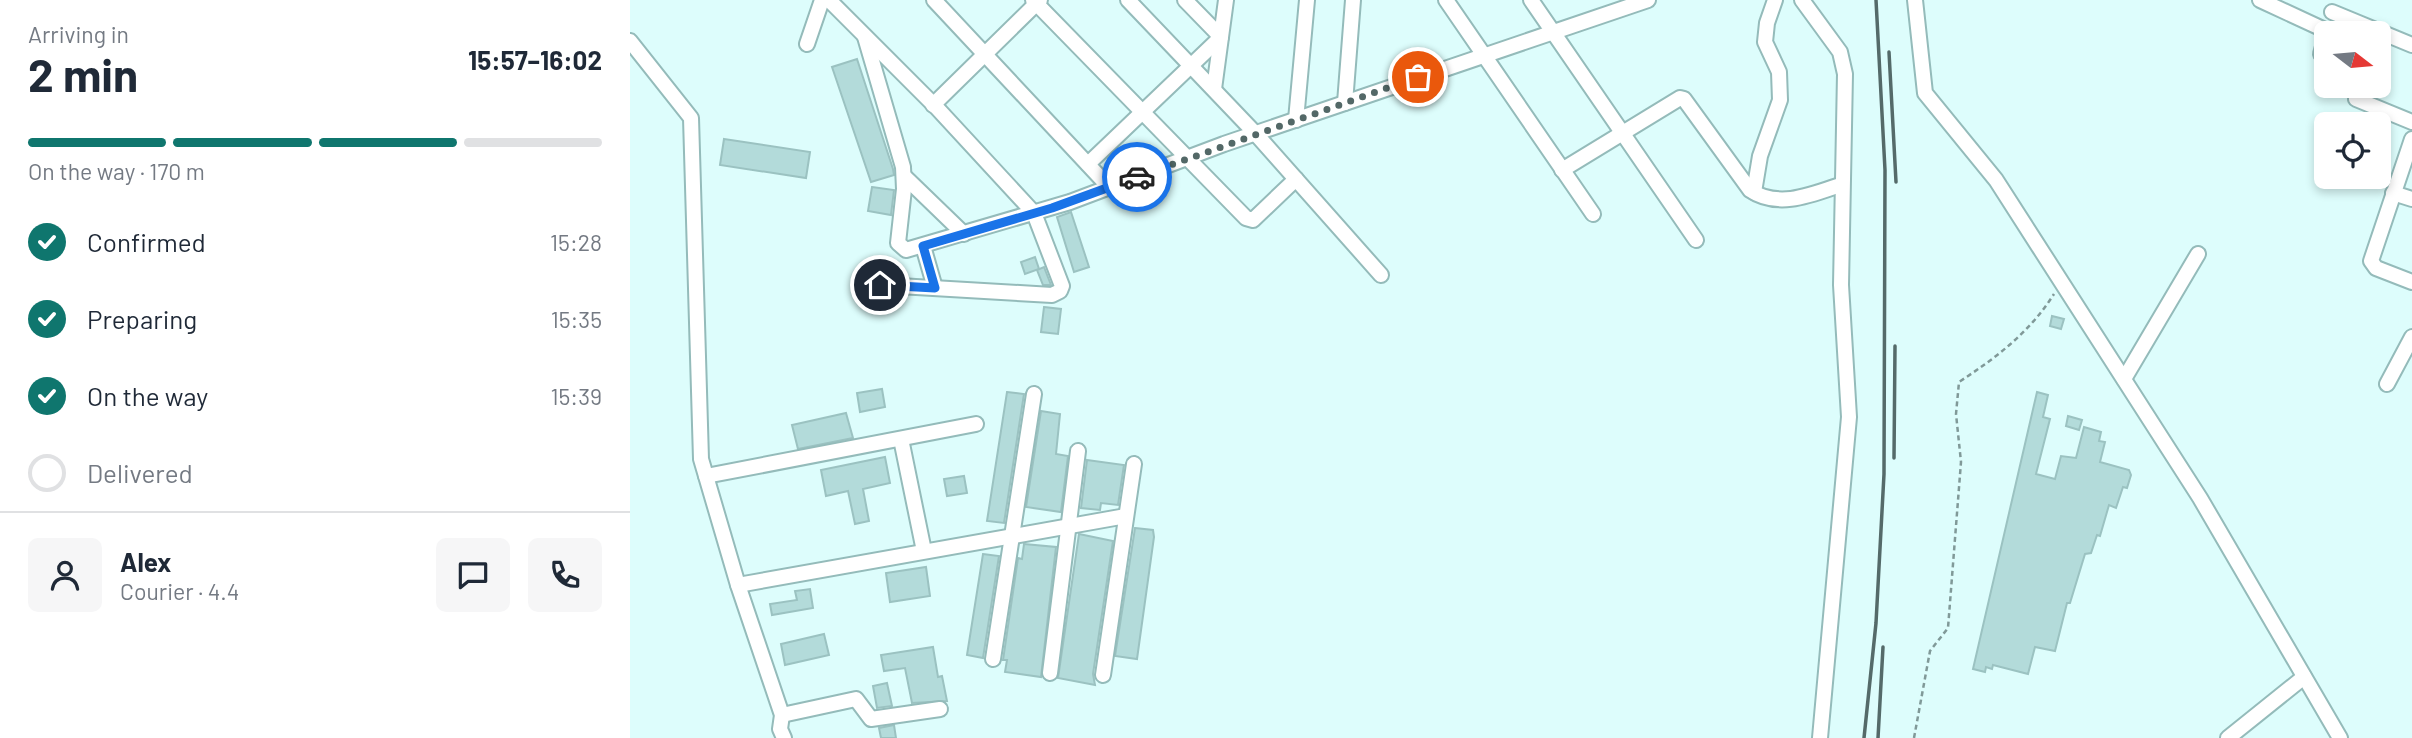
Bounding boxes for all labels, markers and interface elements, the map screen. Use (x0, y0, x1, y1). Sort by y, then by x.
text: Arriving in (28, 20, 129, 48)
north arrow (2314, 21, 2390, 98)
map controls (2314, 21, 2391, 189)
text: 15:57–16:02 (468, 44, 602, 75)
text: 2 min (28, 46, 138, 101)
pin (1388, 47, 1448, 107)
icon: bag (1399, 58, 1437, 96)
button: locate (2314, 112, 2391, 189)
courier (1102, 142, 1172, 212)
text: On the way · 170 m (28, 157, 205, 185)
icon: car (1118, 158, 1156, 196)
icon: check (28, 223, 66, 261)
text: Confirmed (87, 226, 206, 257)
text: 15:28 (550, 228, 602, 256)
pin (850, 255, 910, 315)
icon: home (861, 266, 899, 304)
icon: check (28, 300, 66, 338)
text: Preparing (87, 303, 197, 334)
text: 15:35 (551, 305, 602, 333)
icon: check (28, 377, 66, 415)
text: On the way (87, 380, 208, 411)
text: 15:39 (551, 382, 602, 410)
text: Delivered (87, 457, 193, 488)
button: person (28, 538, 102, 612)
button: chat (436, 538, 510, 612)
button: phone (528, 538, 602, 612)
text: Alex (120, 546, 171, 577)
text: Courier · 4.4 (120, 577, 239, 605)

